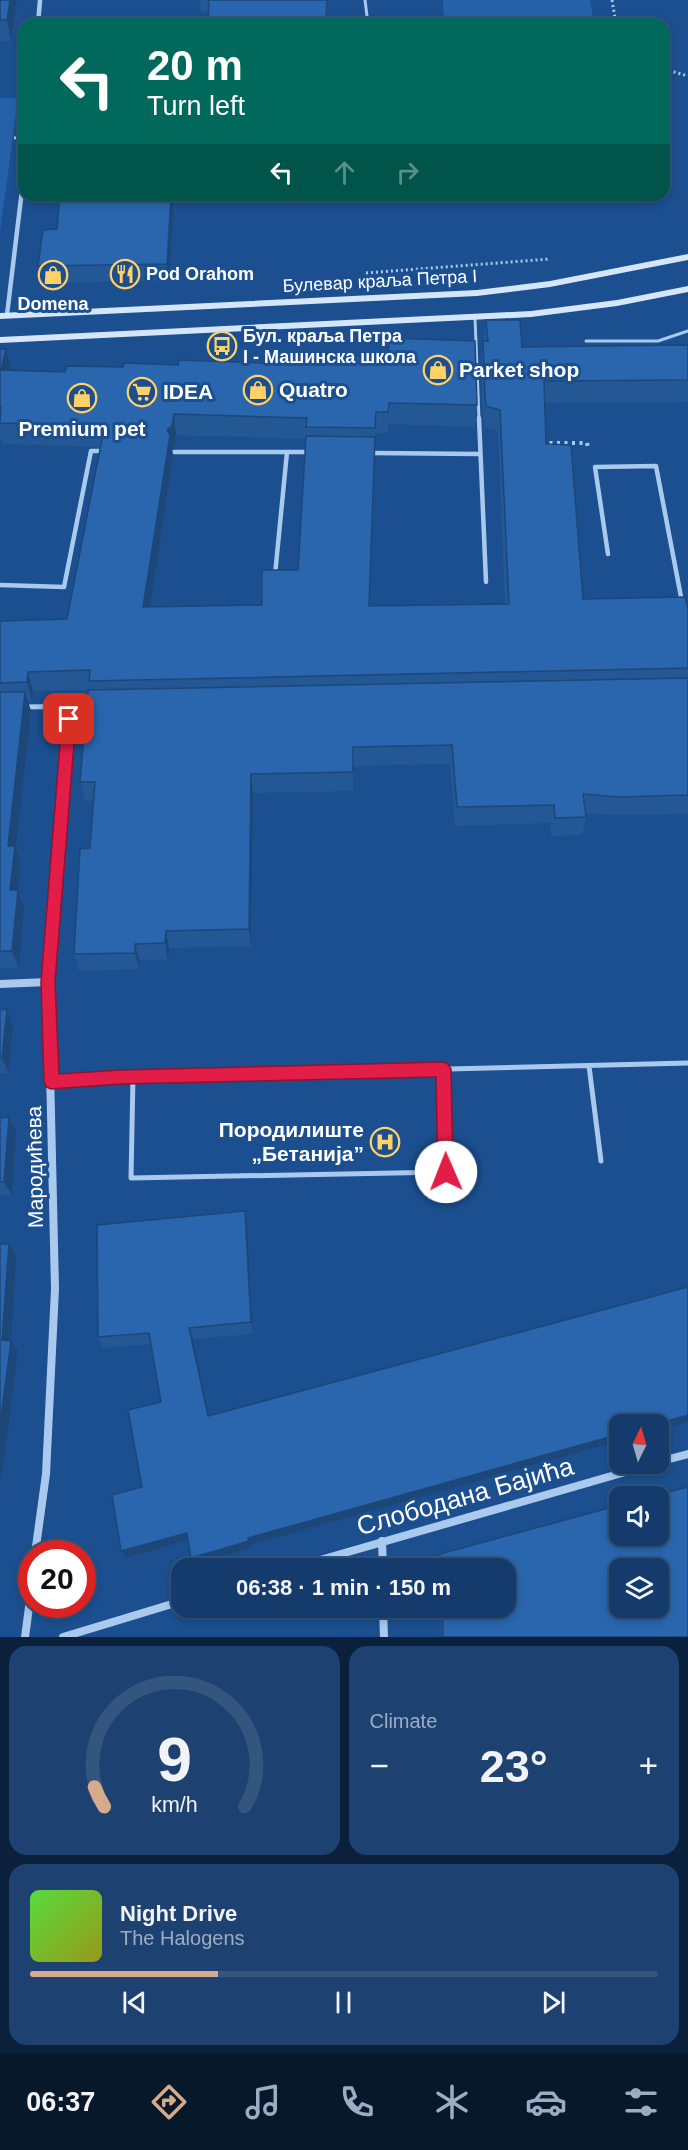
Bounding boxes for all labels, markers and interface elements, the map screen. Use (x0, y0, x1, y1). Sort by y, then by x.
icon: left (48, 42, 126, 120)
text: 20 m (147, 42, 243, 89)
text: Turn left (147, 91, 245, 121)
icon: left (265, 156, 298, 189)
icon: ahead (328, 156, 361, 189)
icon: right (391, 156, 424, 189)
restaurant icon: Pod Orahom (109, 258, 141, 290)
shop icon: Domena (37, 259, 69, 291)
place label: Pod Orahom (146, 264, 254, 284)
street label: Булевар краља Петра I (282, 266, 478, 296)
place label: Domena (17, 294, 89, 314)
place label: Бул. краља Петра I - Машинска школа (243, 326, 417, 367)
bus stop icon: Бул. краља Петра I - Машинска школа (206, 330, 238, 362)
shop icon: Parket shop (422, 354, 454, 386)
place label: Parket shop (459, 358, 579, 381)
shop icon: Quatro (242, 374, 274, 406)
supermarket icon: IDEA (126, 376, 158, 408)
place label: Quatro (279, 378, 348, 401)
place label: IDEA (163, 380, 213, 403)
shop icon: Premium pet (66, 382, 98, 414)
place label: Premium pet (18, 417, 146, 440)
pin (43, 693, 94, 744)
icon: arrive (52, 702, 85, 735)
street label: Мародићева (22, 1105, 47, 1228)
place label: Породилиште „Бетанија” (219, 1118, 364, 1165)
hospital icon: Породилиште „Бетанија” (369, 1126, 401, 1158)
position arrow (414, 1140, 478, 1204)
north arrow (609, 1414, 669, 1474)
map controls (609, 1414, 669, 1618)
street label: Слободана Бајића (353, 1451, 577, 1541)
button: sound (609, 1486, 669, 1546)
speed limit sign: 20 (18, 1540, 96, 1618)
button: layers (609, 1558, 669, 1618)
text: 06:38 · 1 min · 150 m (236, 1575, 451, 1600)
text: Climate (370, 1710, 437, 1732)
text: 9 (157, 1725, 192, 1794)
text: 23° (480, 1741, 548, 1792)
text: − (370, 1747, 389, 1784)
text: + (639, 1747, 658, 1784)
text: km/h (151, 1794, 197, 1818)
text: Night Drive (120, 1901, 237, 1926)
text: The Halogens (120, 1927, 245, 1949)
icon: previous (118, 1986, 151, 2019)
icon: pause (327, 1986, 360, 2019)
icon: next (537, 1986, 570, 2019)
icon: directions (148, 2081, 190, 2123)
icon: music (242, 2081, 284, 2123)
icon: phone (336, 2081, 378, 2123)
icon: climate (431, 2081, 473, 2123)
icon: car (525, 2081, 567, 2123)
icon: filters (620, 2081, 662, 2123)
text: 06:37 (26, 2087, 95, 2117)

